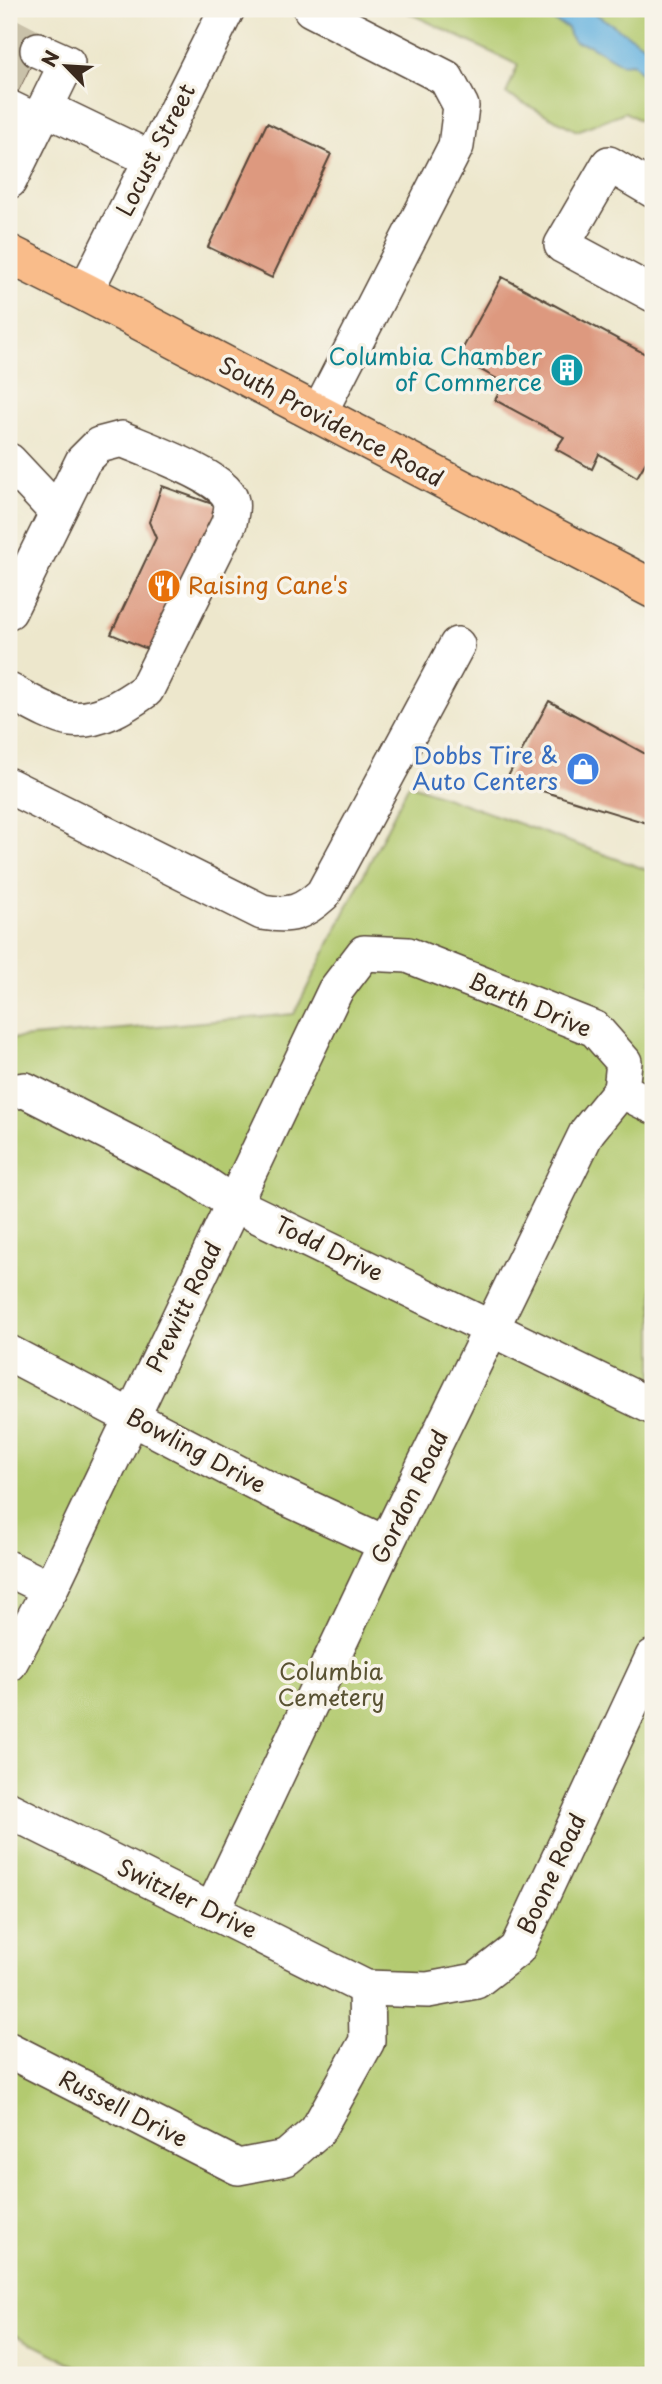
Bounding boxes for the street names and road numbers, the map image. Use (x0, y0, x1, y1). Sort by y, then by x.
street label: Locust Street (106, 77, 203, 222)
street label: South Providence Road (213, 347, 450, 495)
street label: Barth Drive (464, 962, 598, 1045)
street label: Todd Drive (269, 1206, 390, 1289)
street label: Prewitt Road (136, 1235, 229, 1378)
street label: Bowling Drive (121, 1398, 273, 1501)
street label: Gordon Road (361, 1423, 456, 1569)
street label: Boone Road (507, 1807, 594, 1940)
street label: Switzler Drive (112, 1849, 264, 1947)
street label: Russell Drive (53, 2060, 194, 2155)

